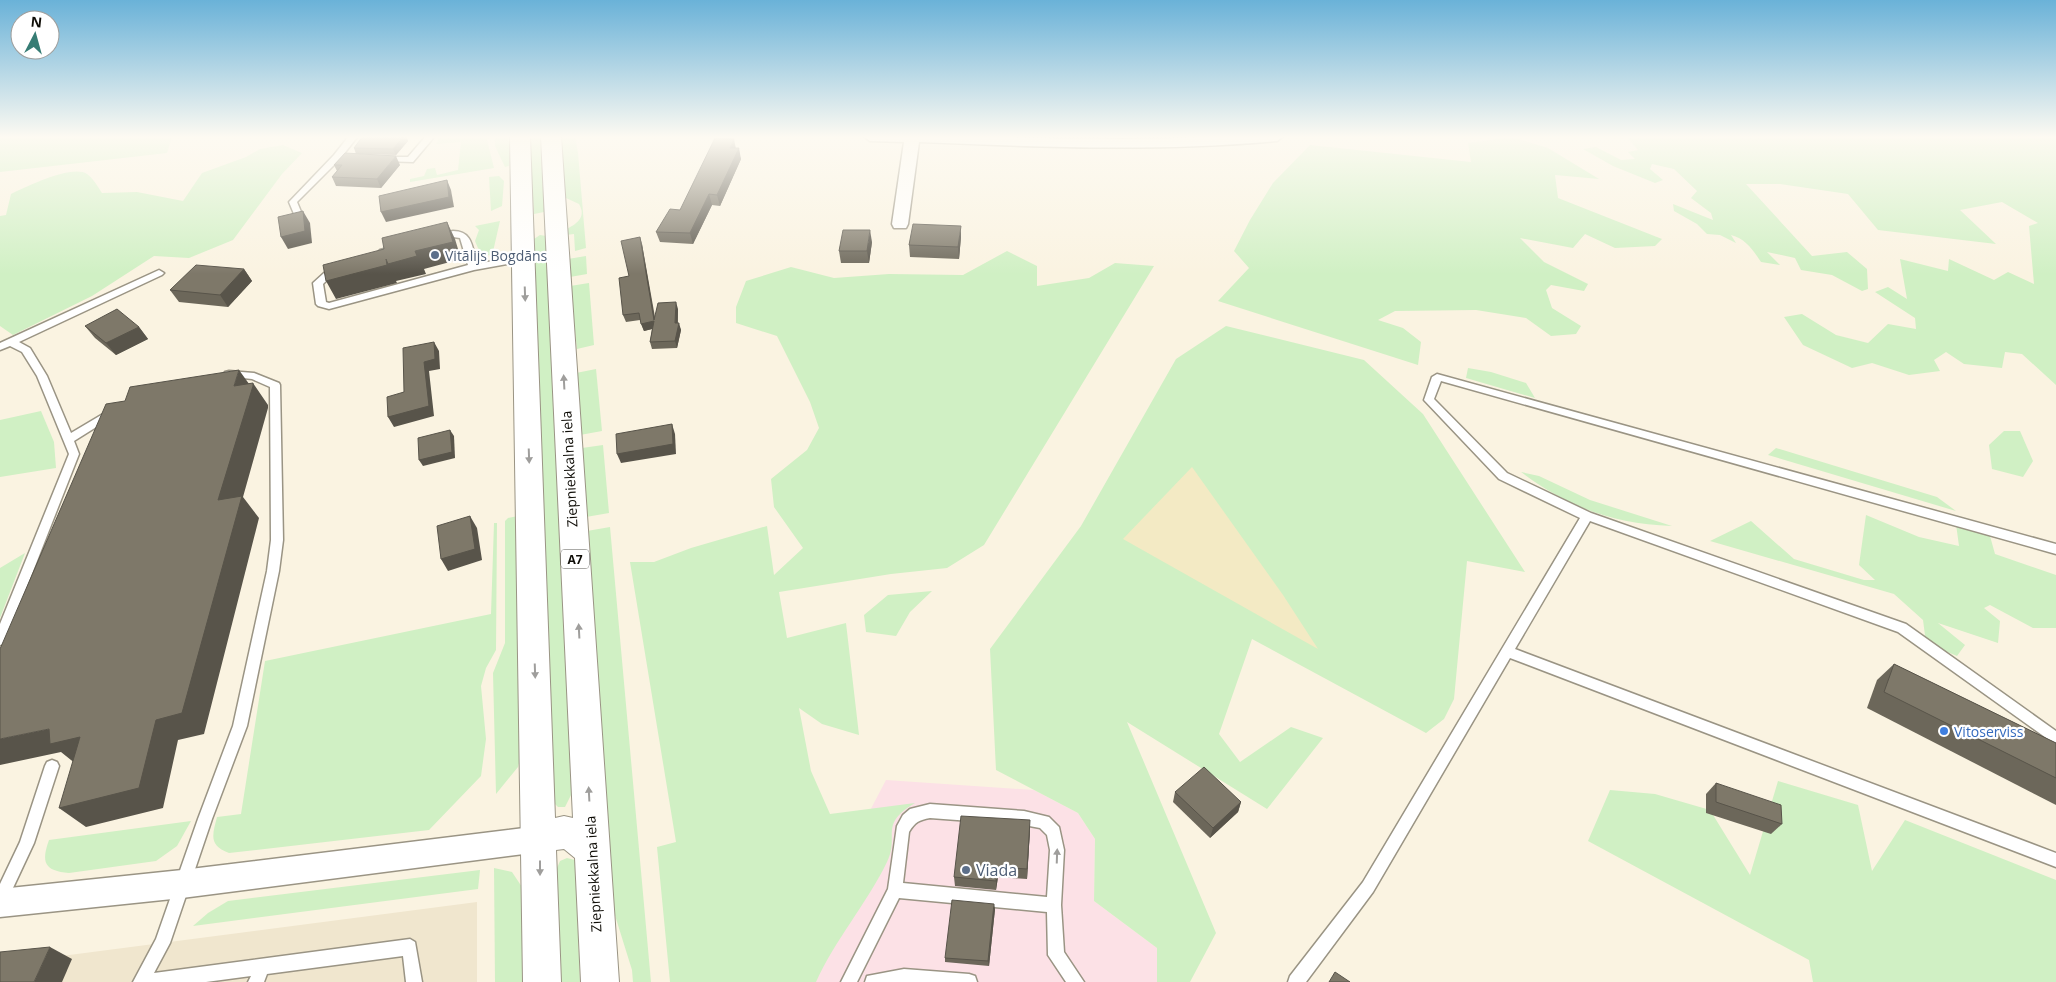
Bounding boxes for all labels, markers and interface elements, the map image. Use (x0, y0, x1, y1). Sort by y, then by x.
north arrow (10, 10, 60, 60)
text: N (30, 12, 43, 32)
place label: Vitālijs Bogdāns (445, 246, 548, 265)
marker: Vitālijs Bogdāns (429, 249, 441, 261)
one-way arrow (521, 286, 529, 302)
one-way arrow (560, 374, 568, 390)
street label: Ziepniekkalna iela (556, 410, 582, 528)
one-way arrow (525, 448, 533, 464)
road number: A7 (561, 550, 589, 568)
one-way arrow (575, 623, 583, 639)
one-way arrow (531, 663, 539, 679)
place label: Vitoserviss (1954, 722, 2024, 741)
marker: Vitoserviss (1938, 725, 1950, 737)
one-way arrow (584, 785, 592, 801)
street label: Ziepniekkalna iela (580, 815, 606, 933)
one-way arrow (1053, 848, 1061, 864)
place label: Viada (976, 859, 1017, 881)
one-way arrow (536, 861, 544, 877)
marker: Viada (960, 864, 972, 876)

